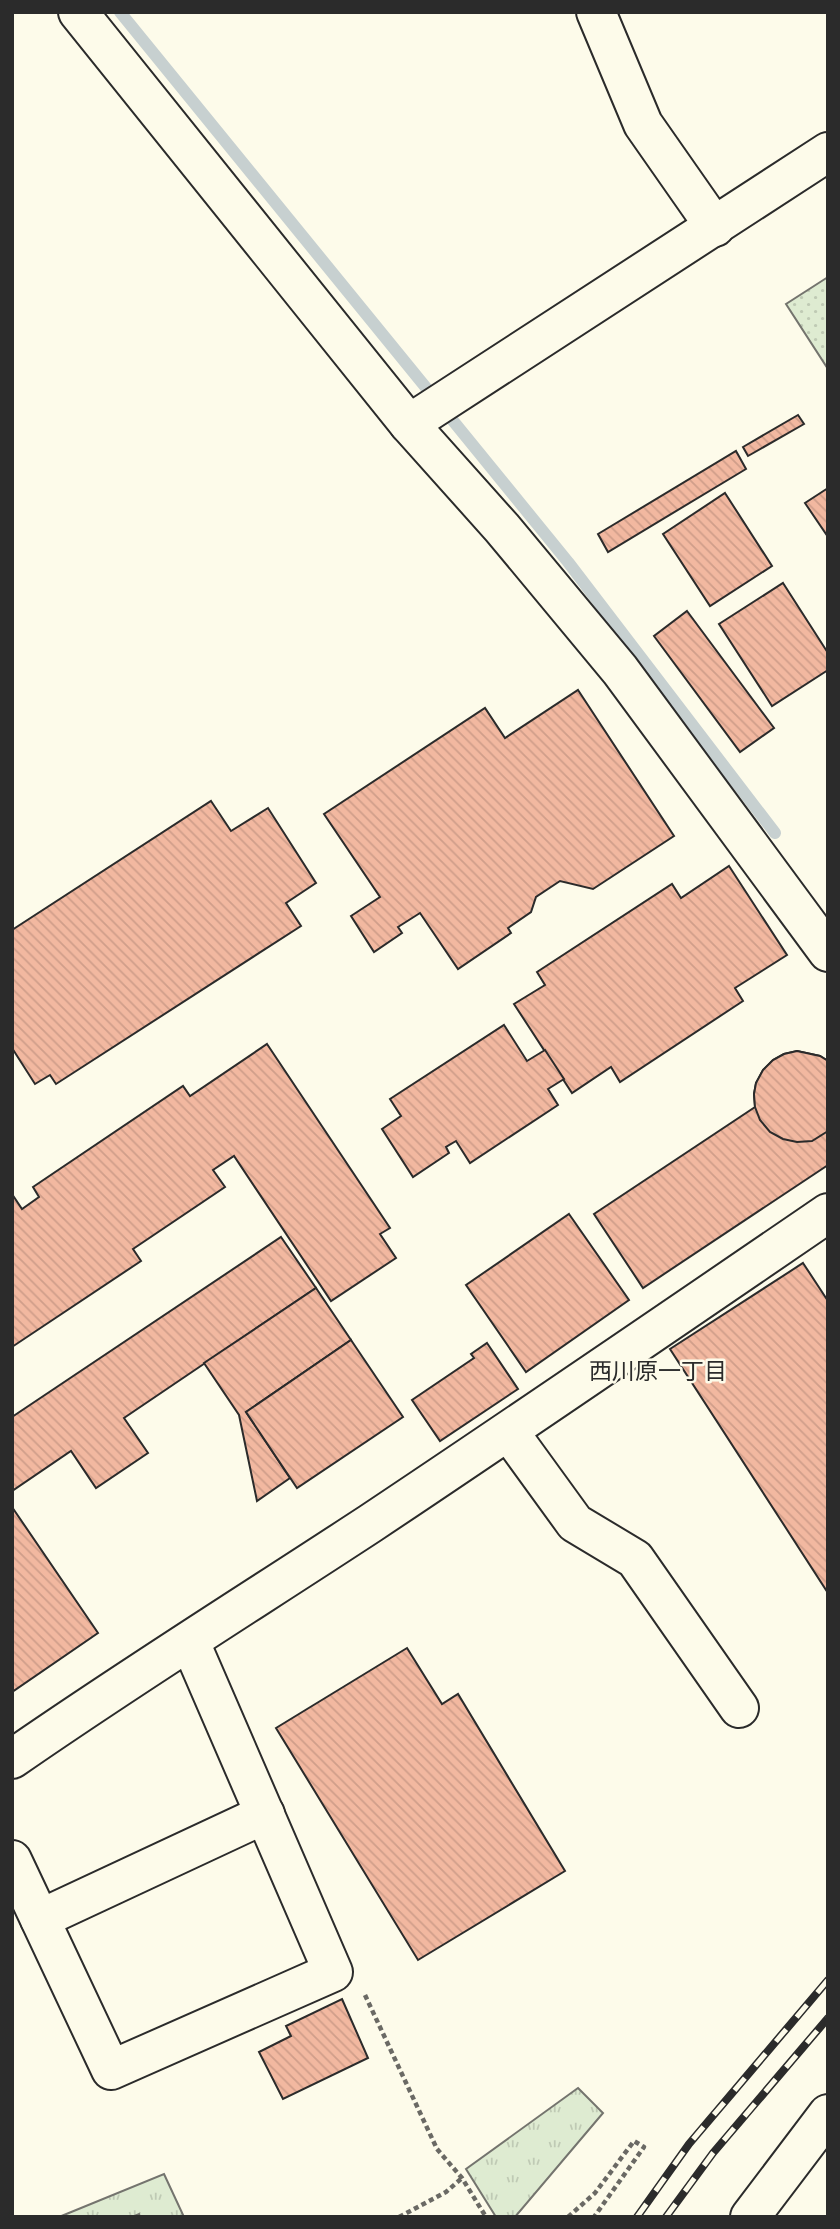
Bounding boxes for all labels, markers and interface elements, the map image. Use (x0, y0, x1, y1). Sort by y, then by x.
district label: 西川原一丁目 (589, 1356, 727, 1385)

